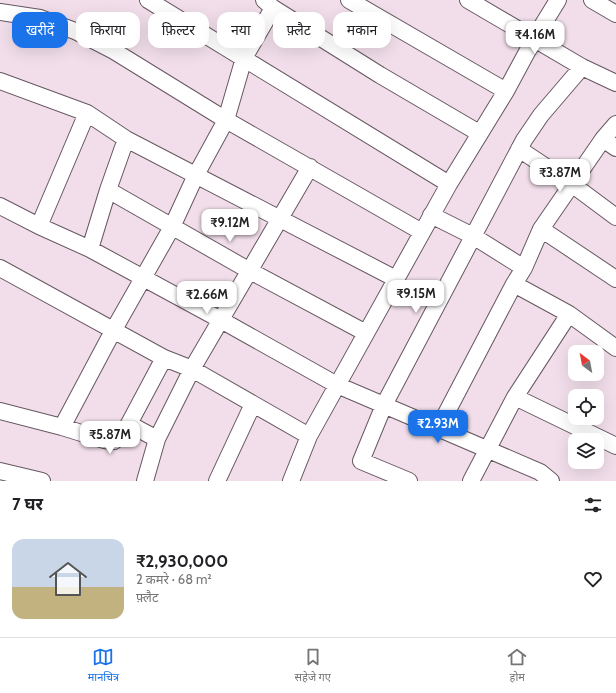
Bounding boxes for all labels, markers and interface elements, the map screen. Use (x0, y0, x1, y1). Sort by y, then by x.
chip: खरीदें (12, 12, 68, 48)
chip: किराया (76, 12, 140, 48)
chip: फ़िल्टर (148, 12, 209, 48)
chip: नया (217, 12, 265, 48)
chip: फ़्लैट (273, 12, 325, 48)
chip: मकान (333, 12, 391, 48)
pin: ₹4.16M (502, 21, 568, 55)
text: ₹4.16M (515, 26, 555, 42)
pin: ₹3.87M (527, 159, 593, 193)
text: ₹3.87M (539, 164, 581, 180)
pin: ₹9.12M (197, 209, 263, 243)
text: ₹9.12M (210, 214, 250, 230)
pin: ₹9.15M (383, 280, 449, 314)
pin: ₹2.66M (174, 281, 240, 315)
text: ₹9.15M (396, 285, 436, 301)
text: ₹2.66M (186, 286, 228, 302)
north arrow (568, 345, 604, 381)
map controls (568, 345, 604, 469)
button: locate (568, 389, 604, 425)
pin: ₹2.93M (405, 410, 471, 444)
text: ₹2.93M (417, 415, 459, 431)
pin: ₹5.87M (77, 421, 143, 455)
text: ₹5.87M (89, 426, 131, 442)
button: layers (568, 433, 604, 469)
text: 7 घर (12, 494, 43, 514)
icon: filters (582, 494, 604, 516)
text: ₹2,930,000 (136, 551, 228, 571)
icon: home (44, 555, 92, 603)
icon: heart (582, 568, 604, 590)
text: 2 कमरे · 68 m² (136, 571, 212, 587)
text: फ़्लैट (136, 589, 159, 605)
tab: मानचित्र (88, 646, 119, 685)
tab: सहेजे गए (295, 646, 331, 685)
tab: होम (506, 646, 528, 685)

